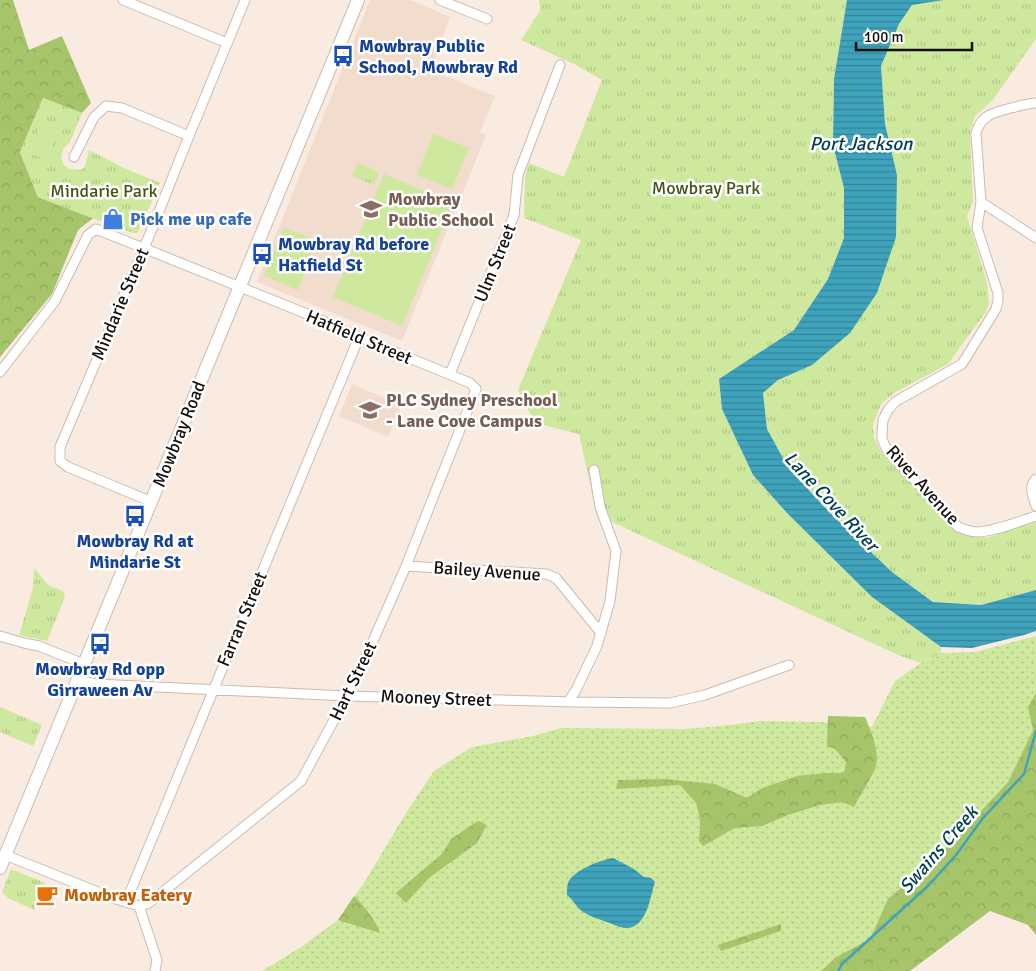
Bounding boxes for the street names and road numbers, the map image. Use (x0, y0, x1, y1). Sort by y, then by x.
street label: Ulm Street (469, 221, 521, 305)
street label: Mindarie Street (87, 245, 153, 363)
street label: Hatfield Street (303, 305, 415, 369)
street label: Mowbray Road (148, 378, 210, 490)
street label: River Avenue (882, 441, 964, 529)
street label: Bailey Avenue (433, 556, 541, 586)
street label: Farran Street (212, 568, 272, 670)
street label: Hart Street (324, 638, 382, 724)
street label: Mooney Street (380, 685, 492, 711)

